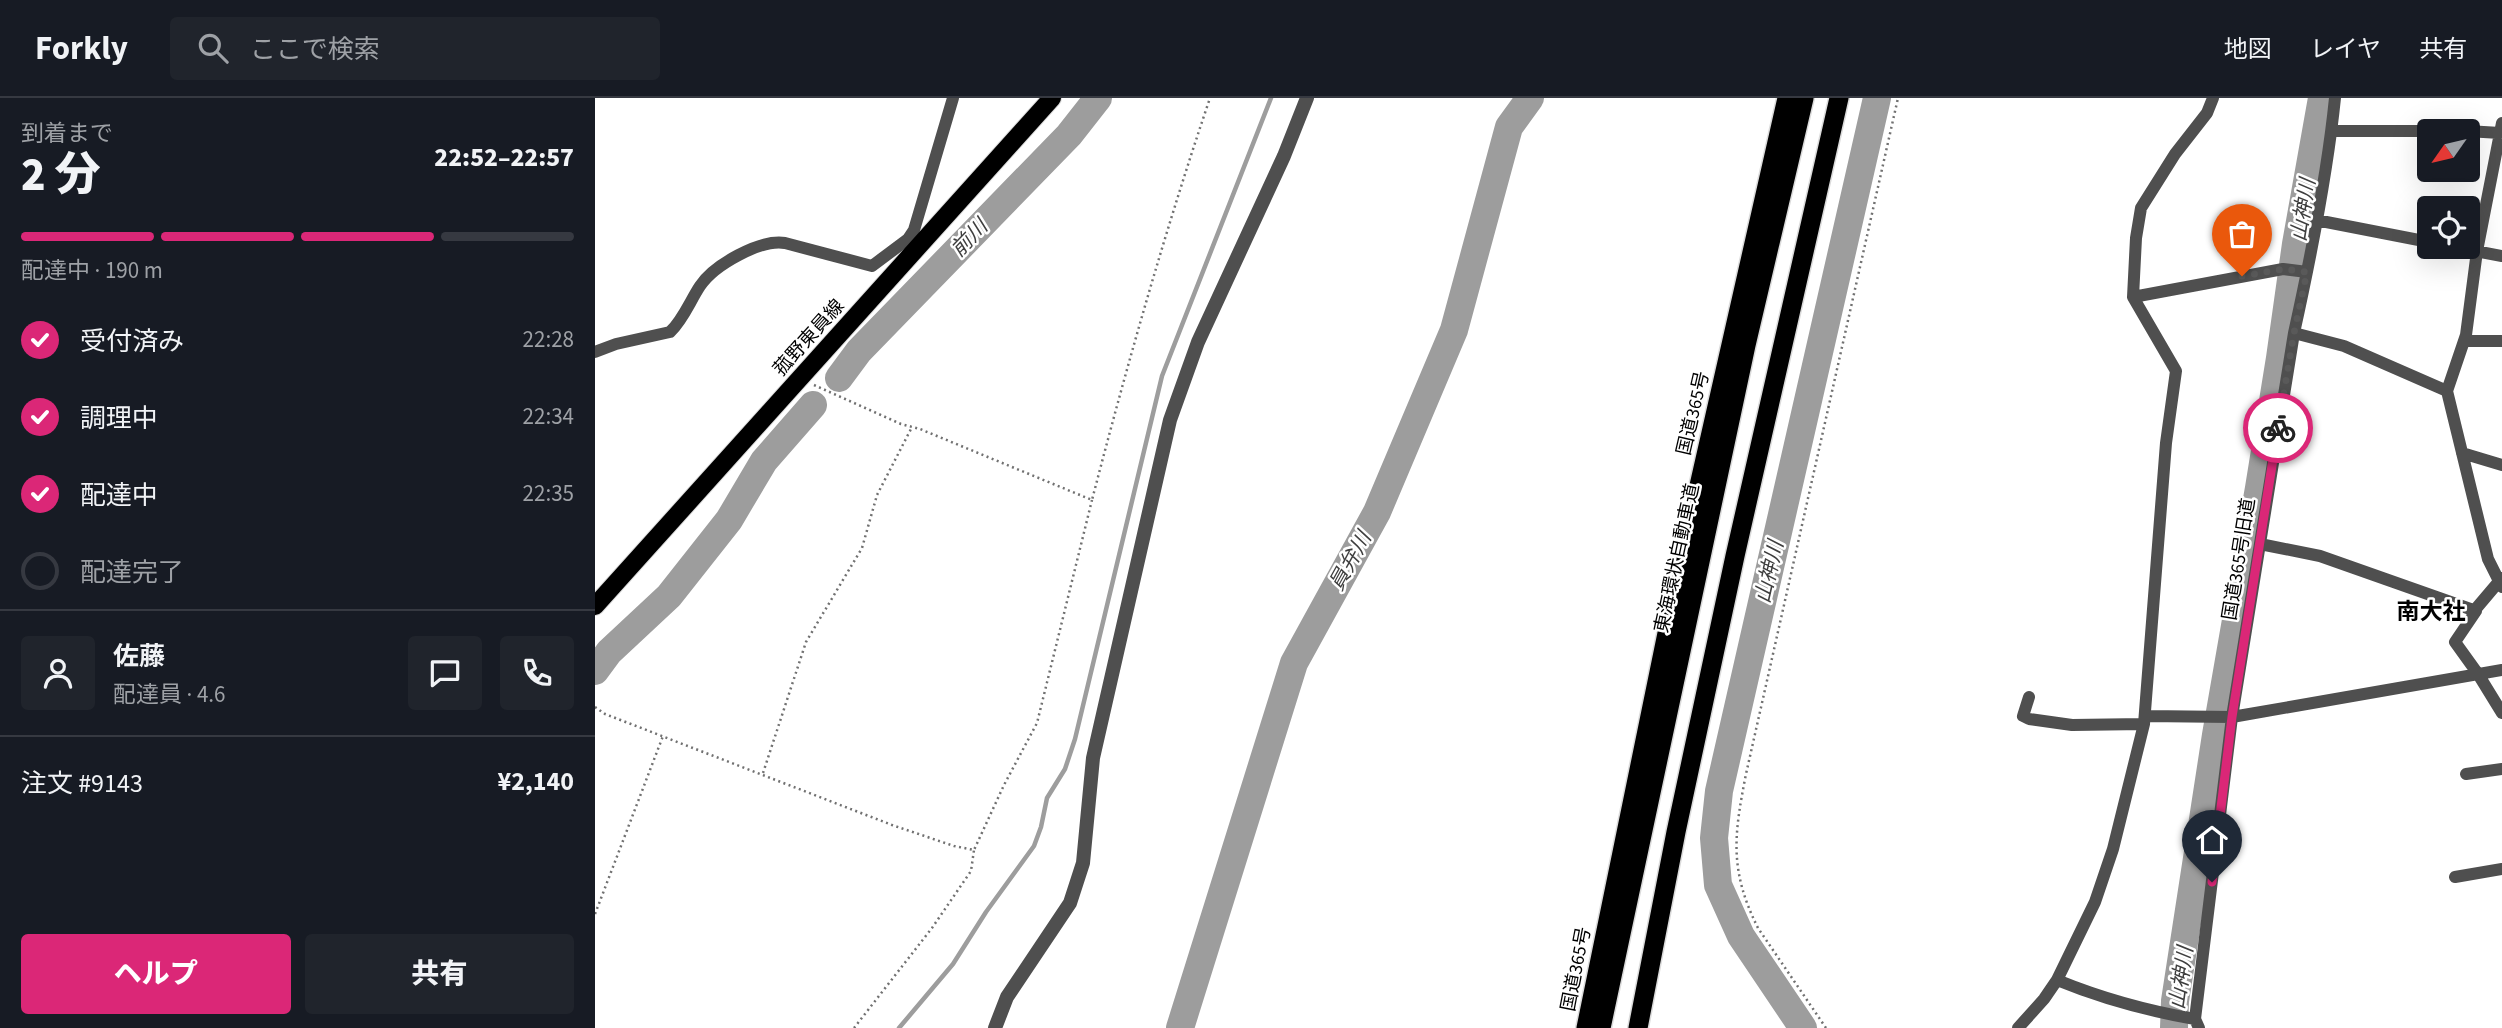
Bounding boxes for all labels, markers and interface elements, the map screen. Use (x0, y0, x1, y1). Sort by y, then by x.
search box (170, 17, 660, 80)
text: Forkly (35, 25, 128, 72)
icon: search (194, 29, 232, 67)
text: ここで検索 (250, 31, 380, 68)
text: 地図 (2224, 32, 2272, 67)
text: レイヤ (2310, 32, 2381, 67)
text: 共有 (2419, 32, 2467, 67)
text: 到着まで (21, 117, 113, 150)
north arrow (2417, 119, 2480, 182)
map controls (2417, 119, 2480, 259)
text: 22:52–22:57 (434, 139, 574, 176)
text: 2 分 (21, 143, 101, 208)
water label: 山神川 (2283, 175, 2323, 243)
button: locate (2417, 196, 2480, 259)
pin (2212, 204, 2272, 276)
water label: 前川 (944, 211, 996, 264)
icon: bag (2223, 215, 2261, 253)
text: 配達中 · 190 m (21, 254, 163, 287)
street label: 菰野東員線 (767, 294, 851, 382)
icon: check (21, 321, 59, 359)
text: 受付済み (80, 323, 184, 360)
text: 22:28 (523, 323, 574, 356)
street label: 国道365号 (1671, 369, 1716, 458)
courier (2243, 393, 2313, 463)
icon: check (21, 398, 59, 436)
text: 調理中 (80, 400, 158, 437)
text: 22:34 (523, 400, 574, 433)
icon: bike (2259, 409, 2297, 447)
icon: check (21, 475, 59, 513)
text: 配達中 (80, 477, 158, 514)
text: 22:35 (523, 477, 574, 510)
street label: 東海環状自動車道 (1648, 481, 1706, 635)
street label: 国道365号旧道 (2217, 496, 2262, 622)
water label: 員弁川 (1322, 524, 1379, 596)
water label: 山神川 (1747, 536, 1791, 606)
text: 配達完了 (80, 554, 184, 591)
district label: 南大社 (2397, 595, 2466, 628)
button: person (21, 636, 95, 710)
button: chat (408, 636, 482, 710)
button: phone (500, 636, 574, 710)
text: 佐藤 (113, 638, 165, 675)
text: 配達員 · 4.6 (113, 678, 226, 711)
text: ¥2,140 (498, 763, 574, 800)
text: 注文 #9143 (21, 765, 143, 802)
pin (2182, 810, 2242, 882)
icon: home (2193, 821, 2231, 859)
street label: 国道365号 (1555, 925, 1598, 1014)
button: ヘルプ (21, 934, 291, 1014)
button: 共有 (305, 934, 574, 1014)
water label: 山神川 (2162, 943, 2201, 1011)

